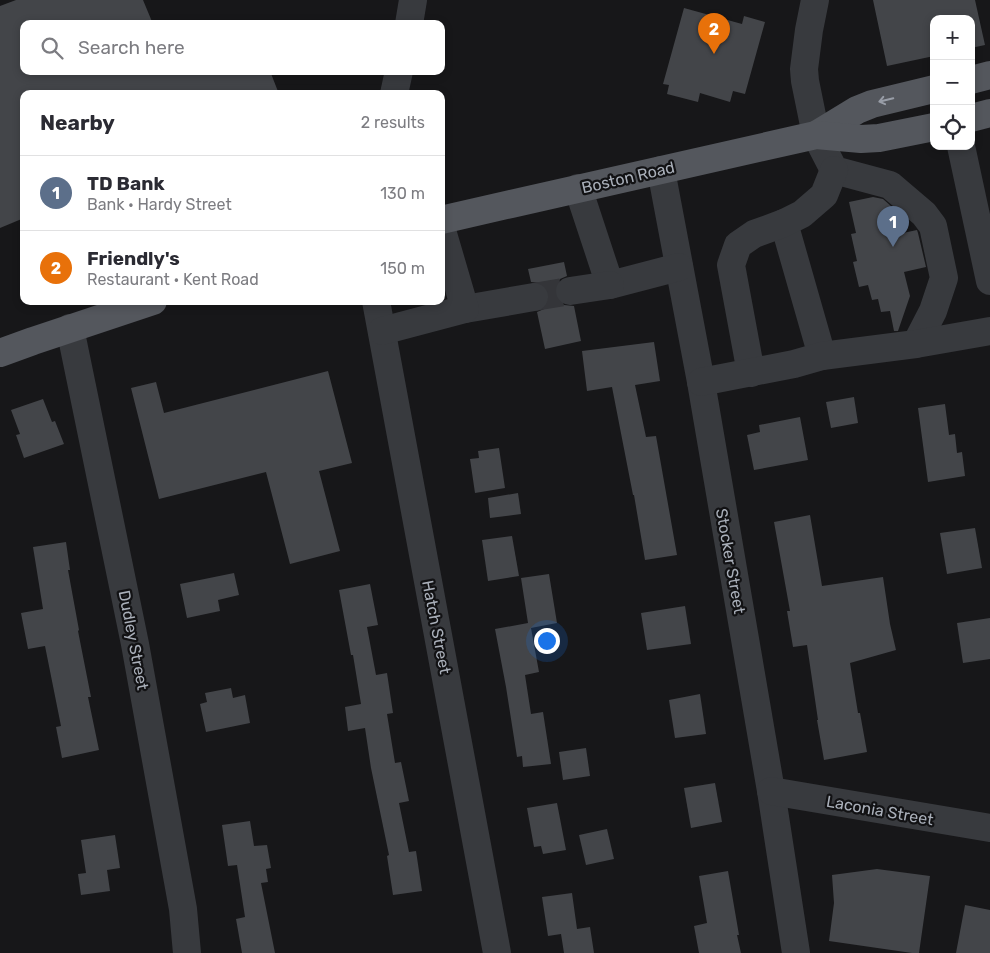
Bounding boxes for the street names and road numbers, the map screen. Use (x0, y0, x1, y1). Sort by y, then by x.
street label: Boston Road (580, 158, 677, 197)
street label: Stocker Street (712, 507, 749, 615)
street label: Hatch Street (418, 579, 455, 676)
street label: Dudley Street (115, 589, 153, 692)
street label: Laconia Street (825, 792, 935, 829)

